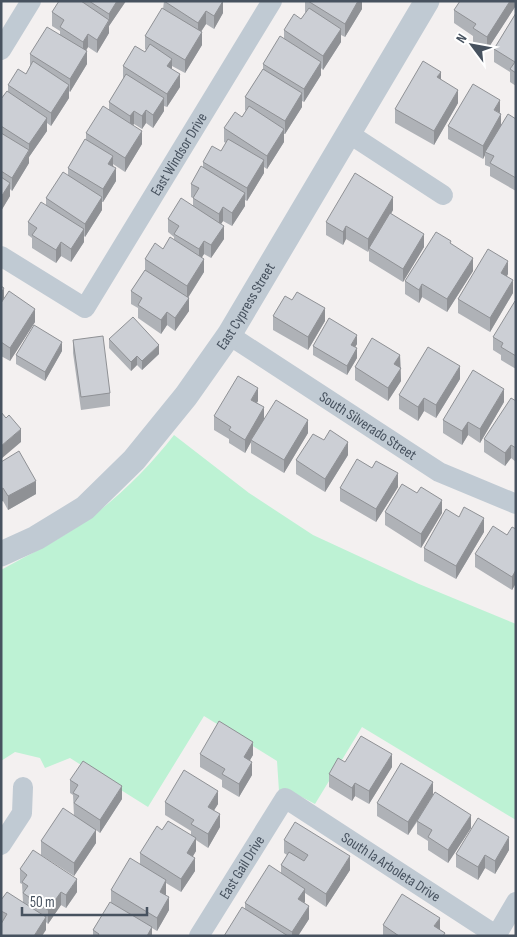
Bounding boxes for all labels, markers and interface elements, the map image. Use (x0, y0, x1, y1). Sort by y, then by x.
north arrow (447, 20, 497, 70)
text: N (452, 31, 471, 46)
street label: East Windsor Drive (147, 109, 212, 199)
street label: East Cypress Street (213, 259, 280, 354)
street label: South Silverado Street (315, 387, 420, 465)
street label: South la Arboleta Drive (337, 828, 444, 907)
street label: East Gail Drive (215, 832, 269, 903)
scale bar (22, 884, 148, 916)
text: 50 m (30, 893, 55, 912)

